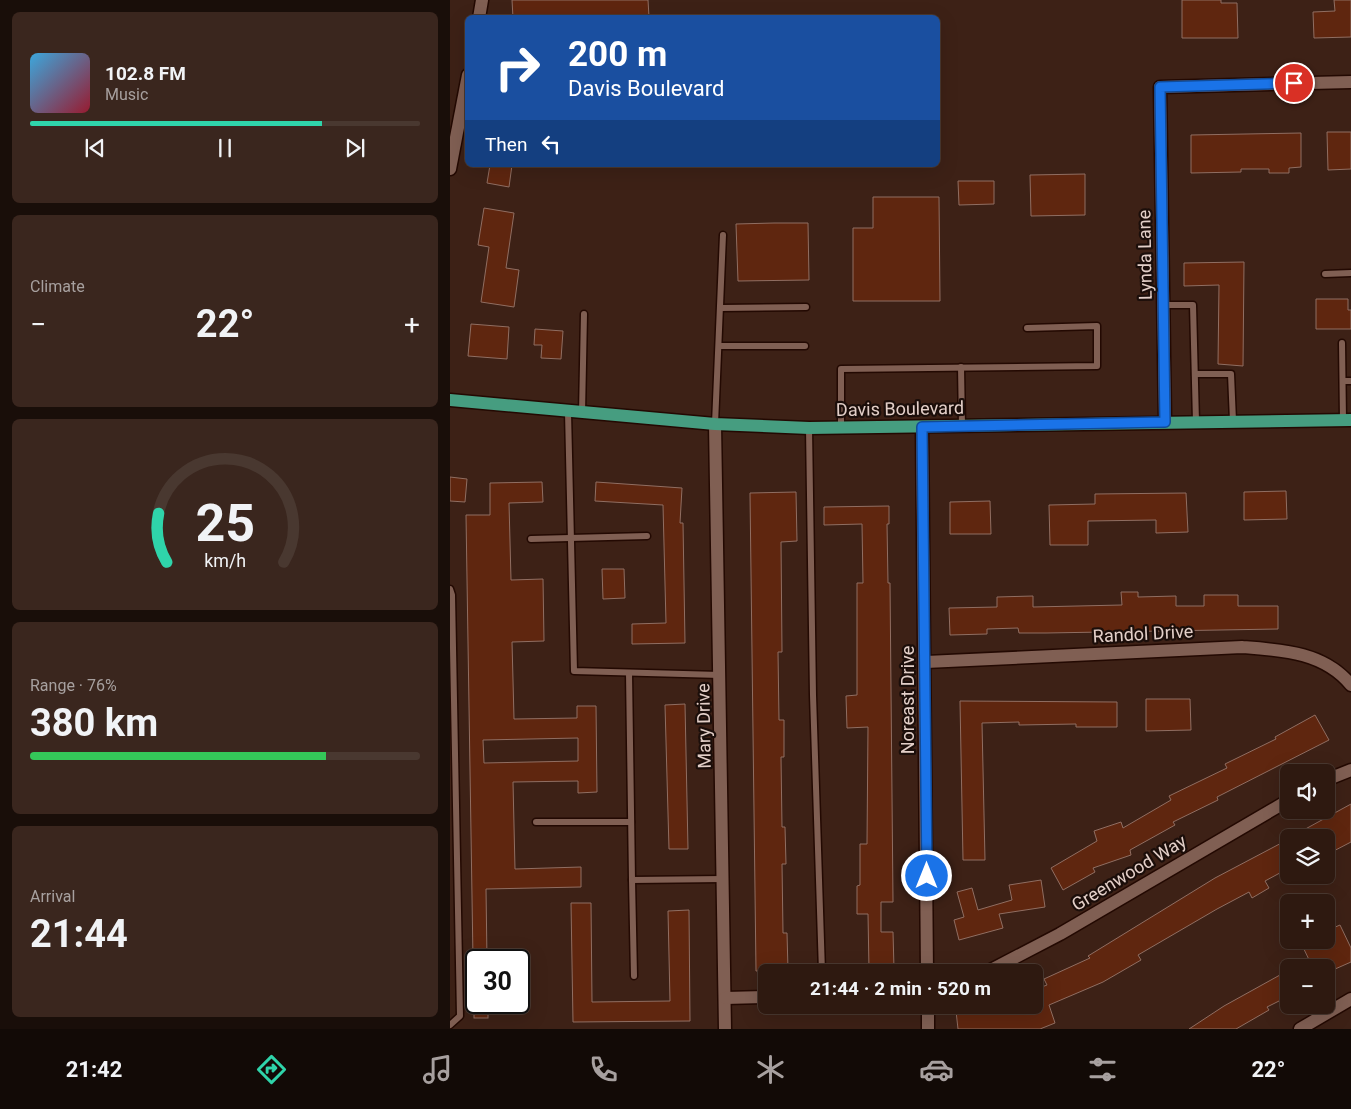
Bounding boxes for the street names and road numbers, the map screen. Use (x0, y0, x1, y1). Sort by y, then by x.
street label: Lynda Lane (1133, 210, 1156, 300)
street label: Davis Boulevard (836, 397, 964, 420)
street label: Randol Drive (1092, 620, 1194, 647)
street label: Noreast Drive (897, 646, 918, 754)
street label: Mary Drive (692, 683, 715, 769)
street label: Greenwood Way (1068, 830, 1190, 915)

